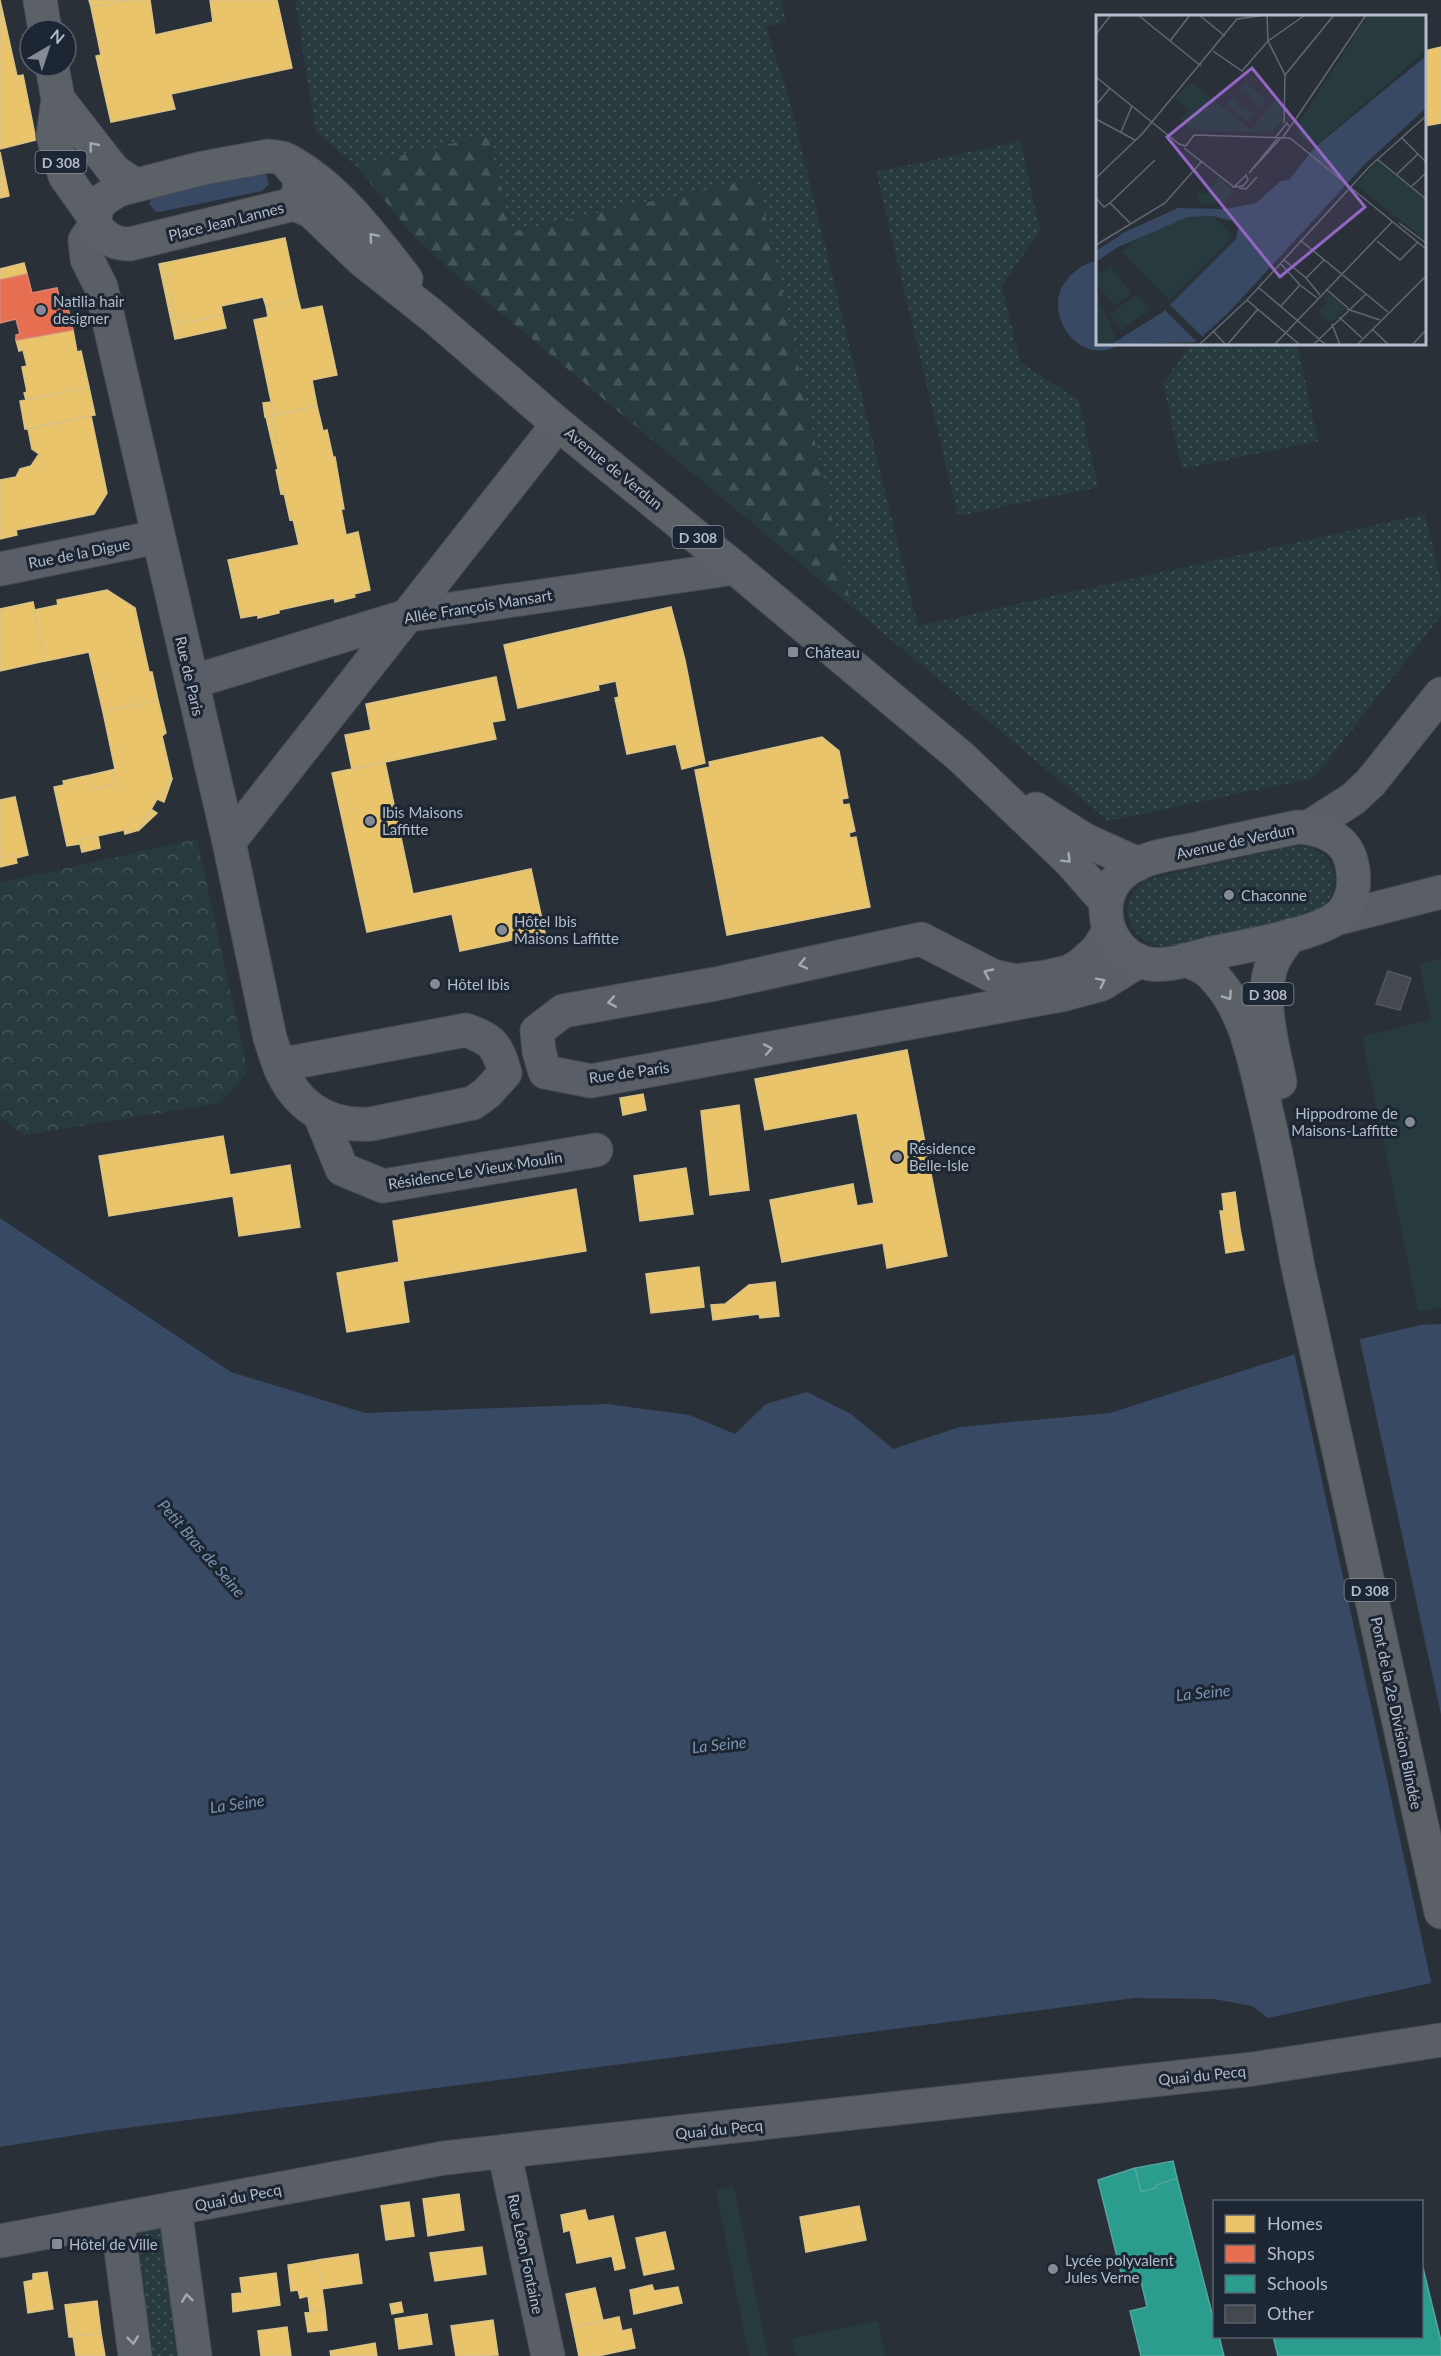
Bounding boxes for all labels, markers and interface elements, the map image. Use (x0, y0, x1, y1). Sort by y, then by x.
inset map (1096, 15, 1426, 345)
north arrow (18, 18, 78, 78)
text: N (47, 25, 69, 47)
one-way arrow (89, 141, 100, 152)
road number: D 308 (36, 151, 86, 173)
street label: Place Jean Lannes (166, 198, 286, 244)
one-way arrow (369, 233, 380, 244)
place label: Natilia hair designer (53, 292, 125, 327)
marker: Natilia hair designer (34, 303, 48, 317)
street label: Avenue de Verdun (562, 423, 666, 513)
road number: D 308 (672, 526, 724, 548)
street label: Rue de la Digue (27, 534, 131, 572)
street label: Allée François Mansart (403, 585, 554, 627)
street label: Rue de Paris (172, 634, 208, 718)
place label: Château (805, 643, 860, 661)
marker: Château (786, 645, 800, 659)
place label: Ibis Maisons Laffitte (382, 803, 463, 838)
marker: Ibis Maisons Laffitte (363, 814, 377, 828)
street label: Avenue de Verdun (1174, 820, 1296, 862)
one-way arrow (1060, 851, 1071, 862)
place label: Chaconne (1241, 886, 1307, 904)
marker: Chaconne (1222, 888, 1236, 902)
place label: Hôtel Ibis Maisons Laffitte (514, 912, 619, 947)
marker: Hôtel Ibis Maisons Laffitte (495, 923, 509, 937)
one-way arrow (799, 957, 809, 970)
one-way arrow (983, 968, 994, 980)
place label: Hôtel Ibis (447, 975, 510, 993)
marker: Hôtel Ibis (428, 977, 442, 991)
one-way arrow (1095, 978, 1106, 990)
road number: D 308 (1242, 983, 1294, 1005)
one-way arrow (1220, 990, 1232, 1000)
one-way arrow (608, 995, 618, 1008)
one-way arrow (763, 1043, 773, 1056)
street label: Rue de Paris (588, 1057, 670, 1087)
place label: Hippodrome de Maisons-Laffitte (1291, 1104, 1398, 1139)
marker: Hippodrome de Maisons-Laffitte (1403, 1115, 1417, 1129)
place label: Résidence Belle-Isle (909, 1139, 976, 1174)
street label: Résidence Le Vieux Moulin (387, 1147, 563, 1193)
marker: Résidence Belle-Isle (890, 1150, 904, 1164)
water label: Petit Bras de Seine (154, 1495, 250, 1601)
road number: D 308 (1344, 1579, 1396, 1601)
street label: Pont de la 2e Division Blindée (1368, 1615, 1426, 1811)
water label: La Seine (1175, 1680, 1232, 1704)
water label: La Seine (691, 1732, 748, 1756)
water label: La Seine (209, 1790, 266, 1816)
street label: Quai du Pecq (1157, 2061, 1247, 2089)
street label: Quai du Pecq (674, 2115, 764, 2143)
street label: Quai du Pecq (193, 2180, 283, 2214)
street label: Rue Léon Fontaine (504, 2192, 548, 2316)
legend (1213, 2200, 1423, 2338)
text: Homes (1267, 2212, 1323, 2234)
place label: Hôtel de Ville (69, 2235, 158, 2253)
marker: Hôtel de Ville (50, 2237, 64, 2251)
text: Shops (1267, 2242, 1315, 2264)
place label: Lycée polyvalent Jules Verne (1065, 2251, 1174, 2286)
marker: Lycée polyvalent Jules Verne (1046, 2262, 1060, 2276)
text: Schools (1267, 2272, 1328, 2294)
one-way arrow (182, 2293, 194, 2303)
text: Other (1267, 2302, 1314, 2324)
one-way arrow (126, 2335, 139, 2344)

